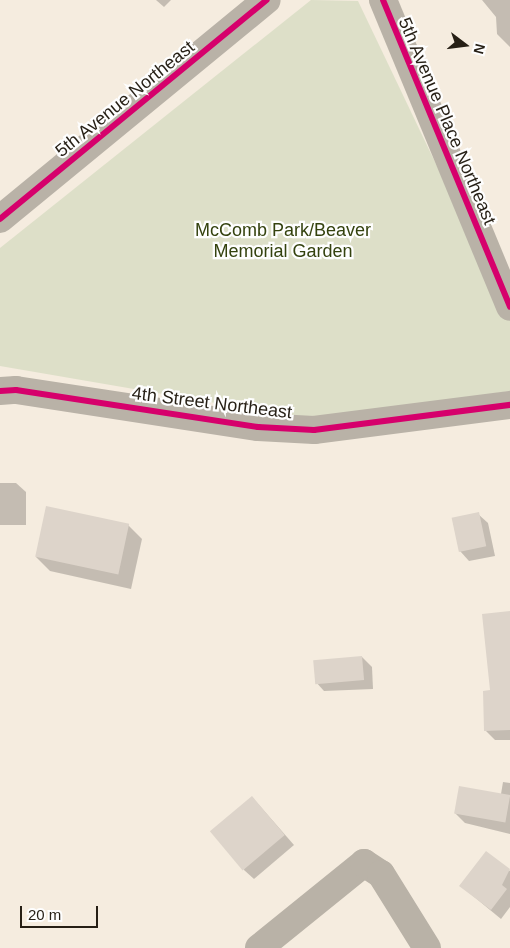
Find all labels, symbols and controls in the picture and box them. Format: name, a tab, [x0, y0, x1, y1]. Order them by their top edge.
street label: 5th Avenue Place Northeast	[393, 14, 501, 228]
north arrow	[440, 20, 490, 70]
street label: 5th Avenue Northeast	[51, 36, 199, 162]
park label: McComb Park/Beaver Memorial Garden	[195, 220, 371, 262]
street label: 4th Street Northeast	[131, 382, 293, 424]
scale bar	[22, 896, 100, 928]
text: 20 m	[28, 906, 61, 923]

